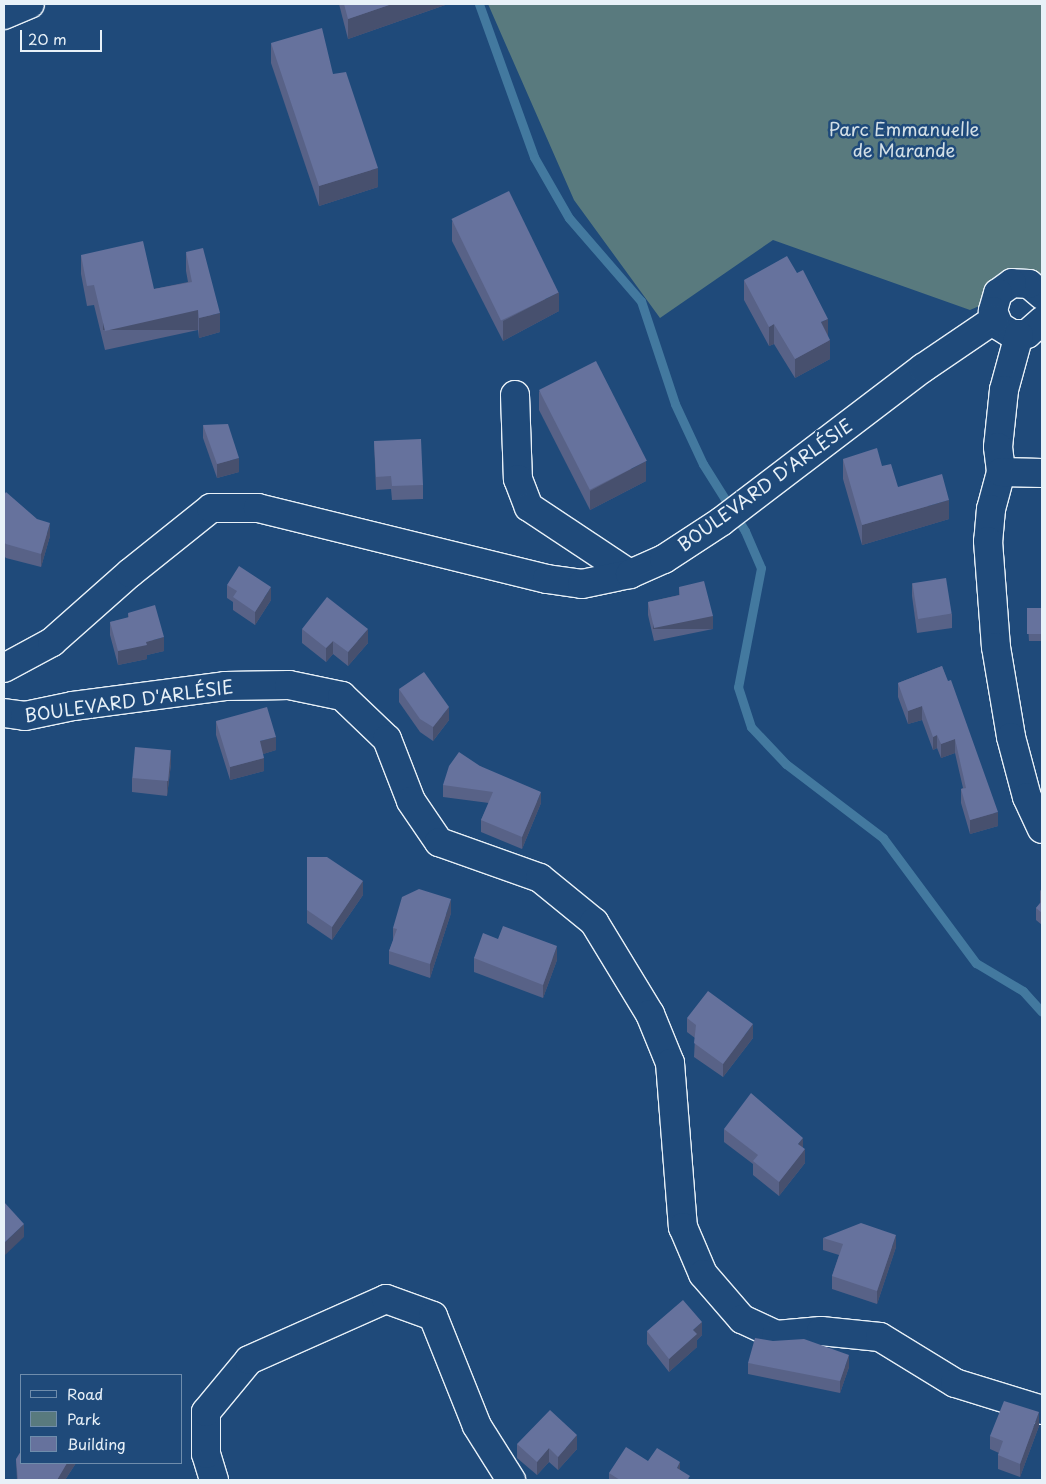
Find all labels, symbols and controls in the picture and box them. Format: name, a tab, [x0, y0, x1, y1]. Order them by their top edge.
scale bar	[22, 20, 105, 52]
text: 20 m	[28, 27, 67, 50]
park label: Parc Emmanuelle de Marande	[829, 119, 979, 162]
street label: BOULEVARD D'ARLÉSIE	[673, 414, 857, 556]
street label: BOULEVARD D'ARLÉSIE	[23, 676, 235, 726]
legend	[20, 1374, 182, 1464]
text: Road	[67, 1382, 103, 1405]
text: Park	[67, 1407, 101, 1430]
text: Building	[67, 1432, 126, 1455]

